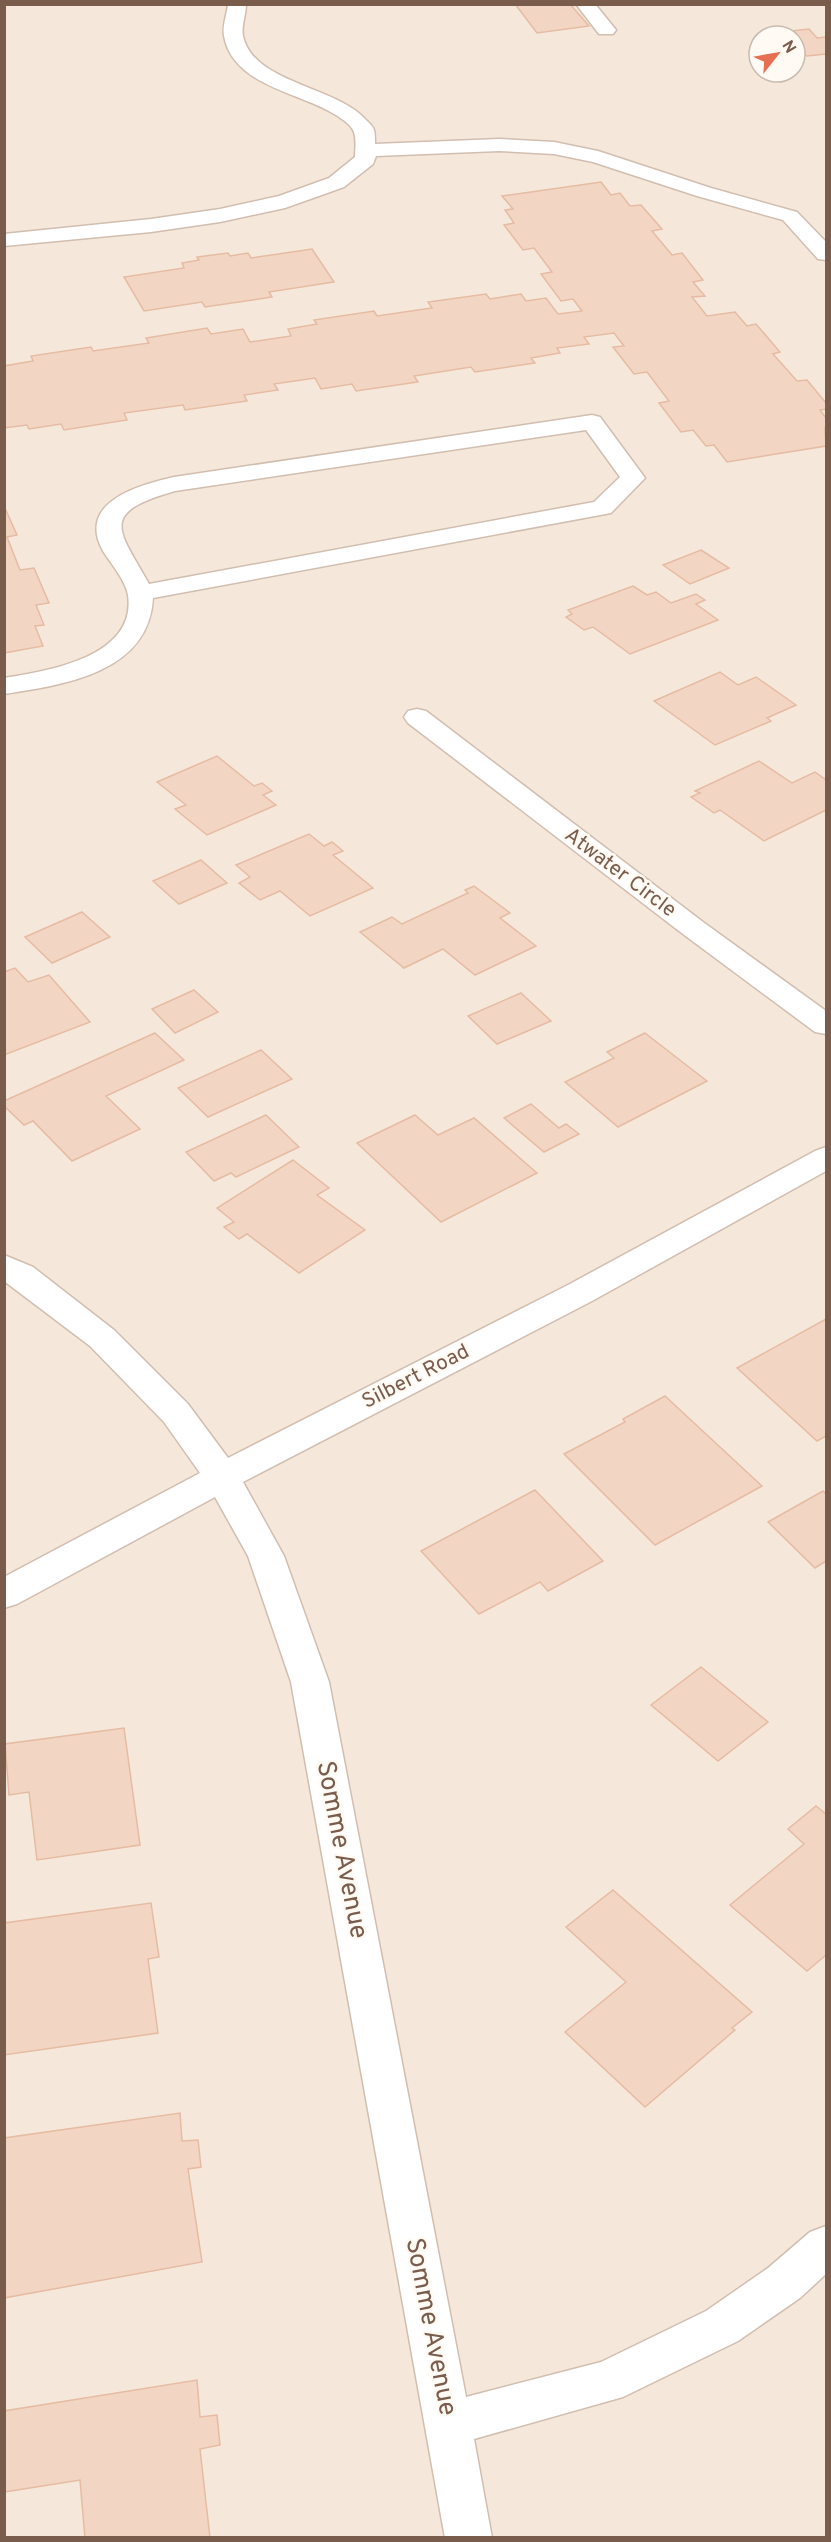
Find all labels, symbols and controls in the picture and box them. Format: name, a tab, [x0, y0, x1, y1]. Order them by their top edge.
north arrow	[747, 24, 807, 84]
text: N	[777, 37, 800, 57]
street label: Atwater Circle	[559, 822, 681, 924]
street label: Silbert Road	[358, 1338, 474, 1416]
street label: Somme Avenue	[308, 1758, 374, 1942]
street label: Somme Avenue	[397, 2235, 463, 2419]

